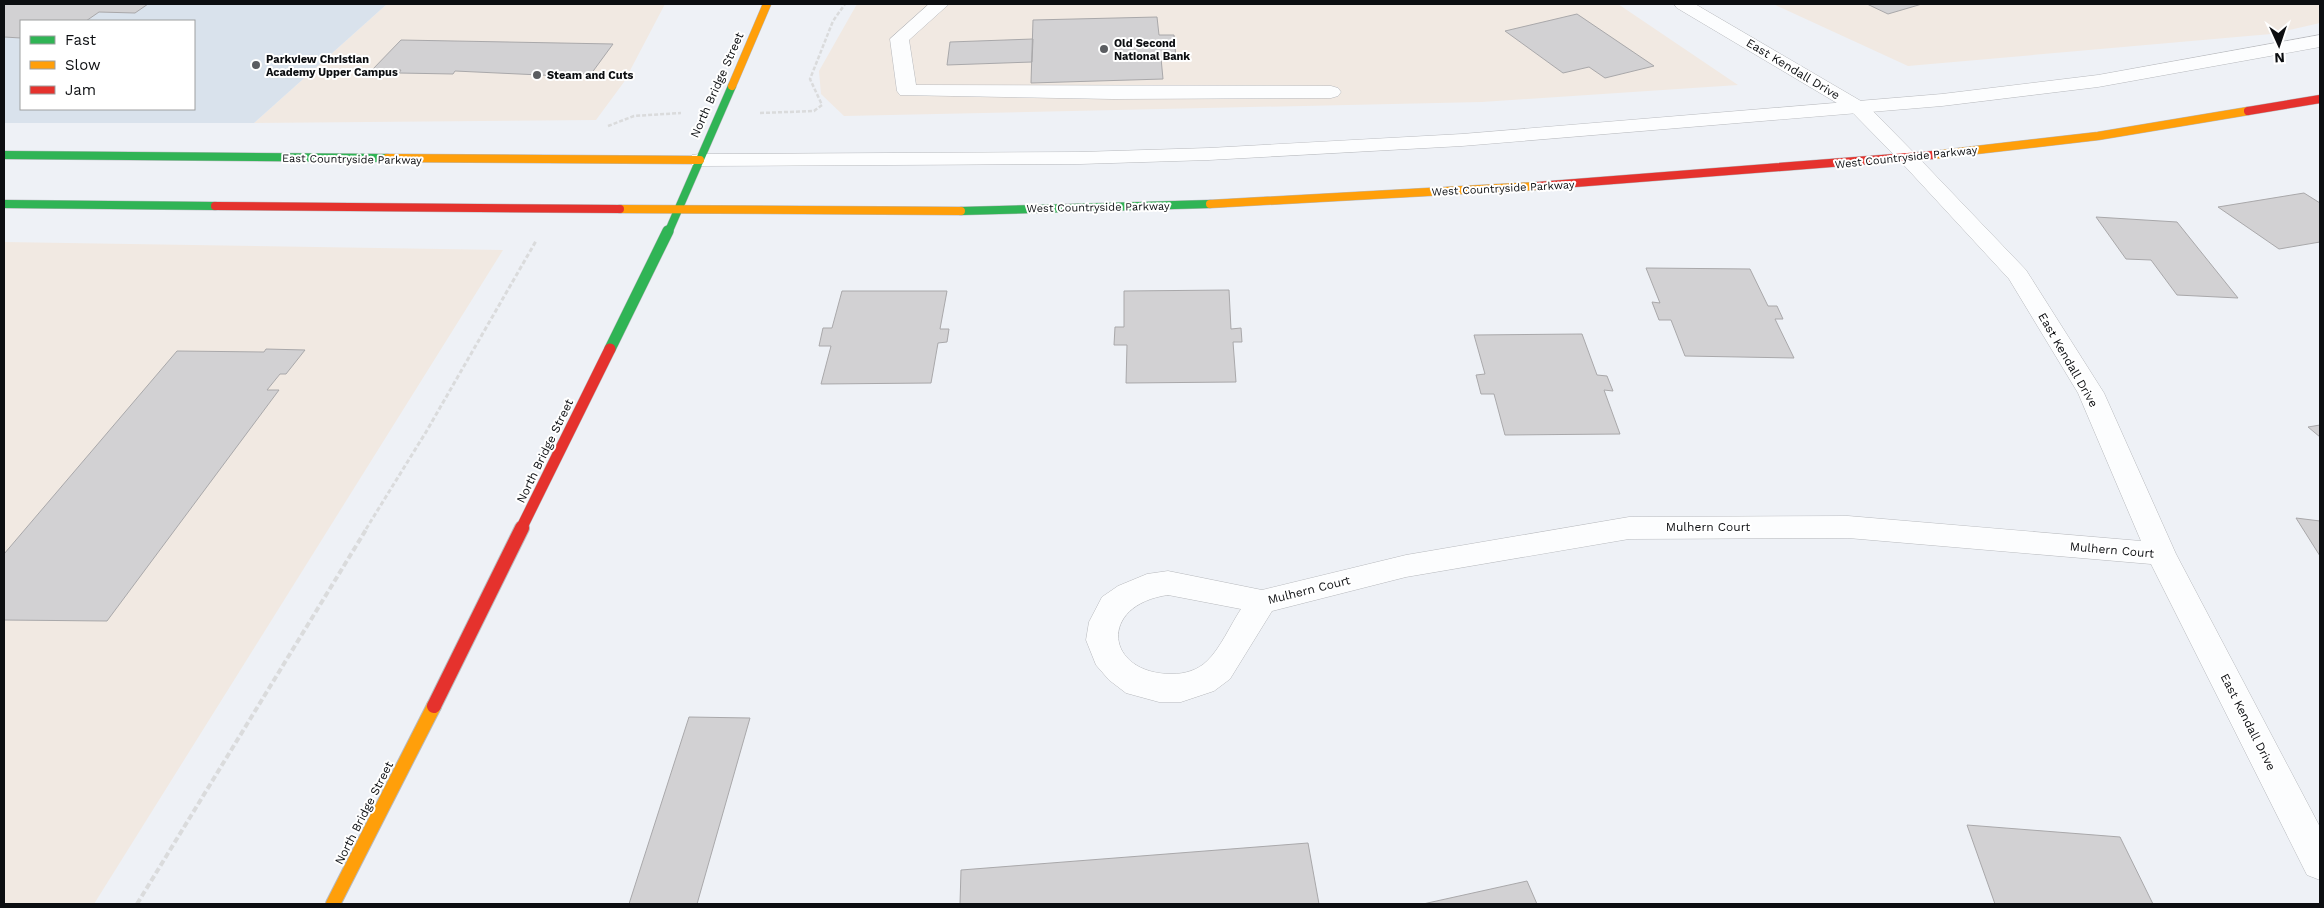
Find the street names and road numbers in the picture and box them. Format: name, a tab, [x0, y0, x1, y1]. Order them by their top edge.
street label: North Bridge Street	[687, 30, 747, 140]
street label: East Kendall Drive	[1744, 35, 1842, 103]
street label: West Countryside Parkway	[1834, 144, 1978, 171]
street label: East Countryside Parkway	[282, 152, 422, 167]
street label: West Countryside Parkway	[1431, 178, 1575, 199]
street label: West Countryside Parkway	[1026, 200, 1170, 215]
street label: East Kendall Drive	[2035, 310, 2101, 410]
street label: North Bridge Street	[514, 397, 576, 505]
street label: Mulhern Court	[1666, 520, 1750, 534]
street label: Mulhern Court	[2069, 539, 2155, 561]
street label: Mulhern Court	[1266, 573, 1352, 607]
street label: East Kendall Drive	[2218, 671, 2279, 773]
street label: North Bridge Street	[332, 759, 396, 867]

